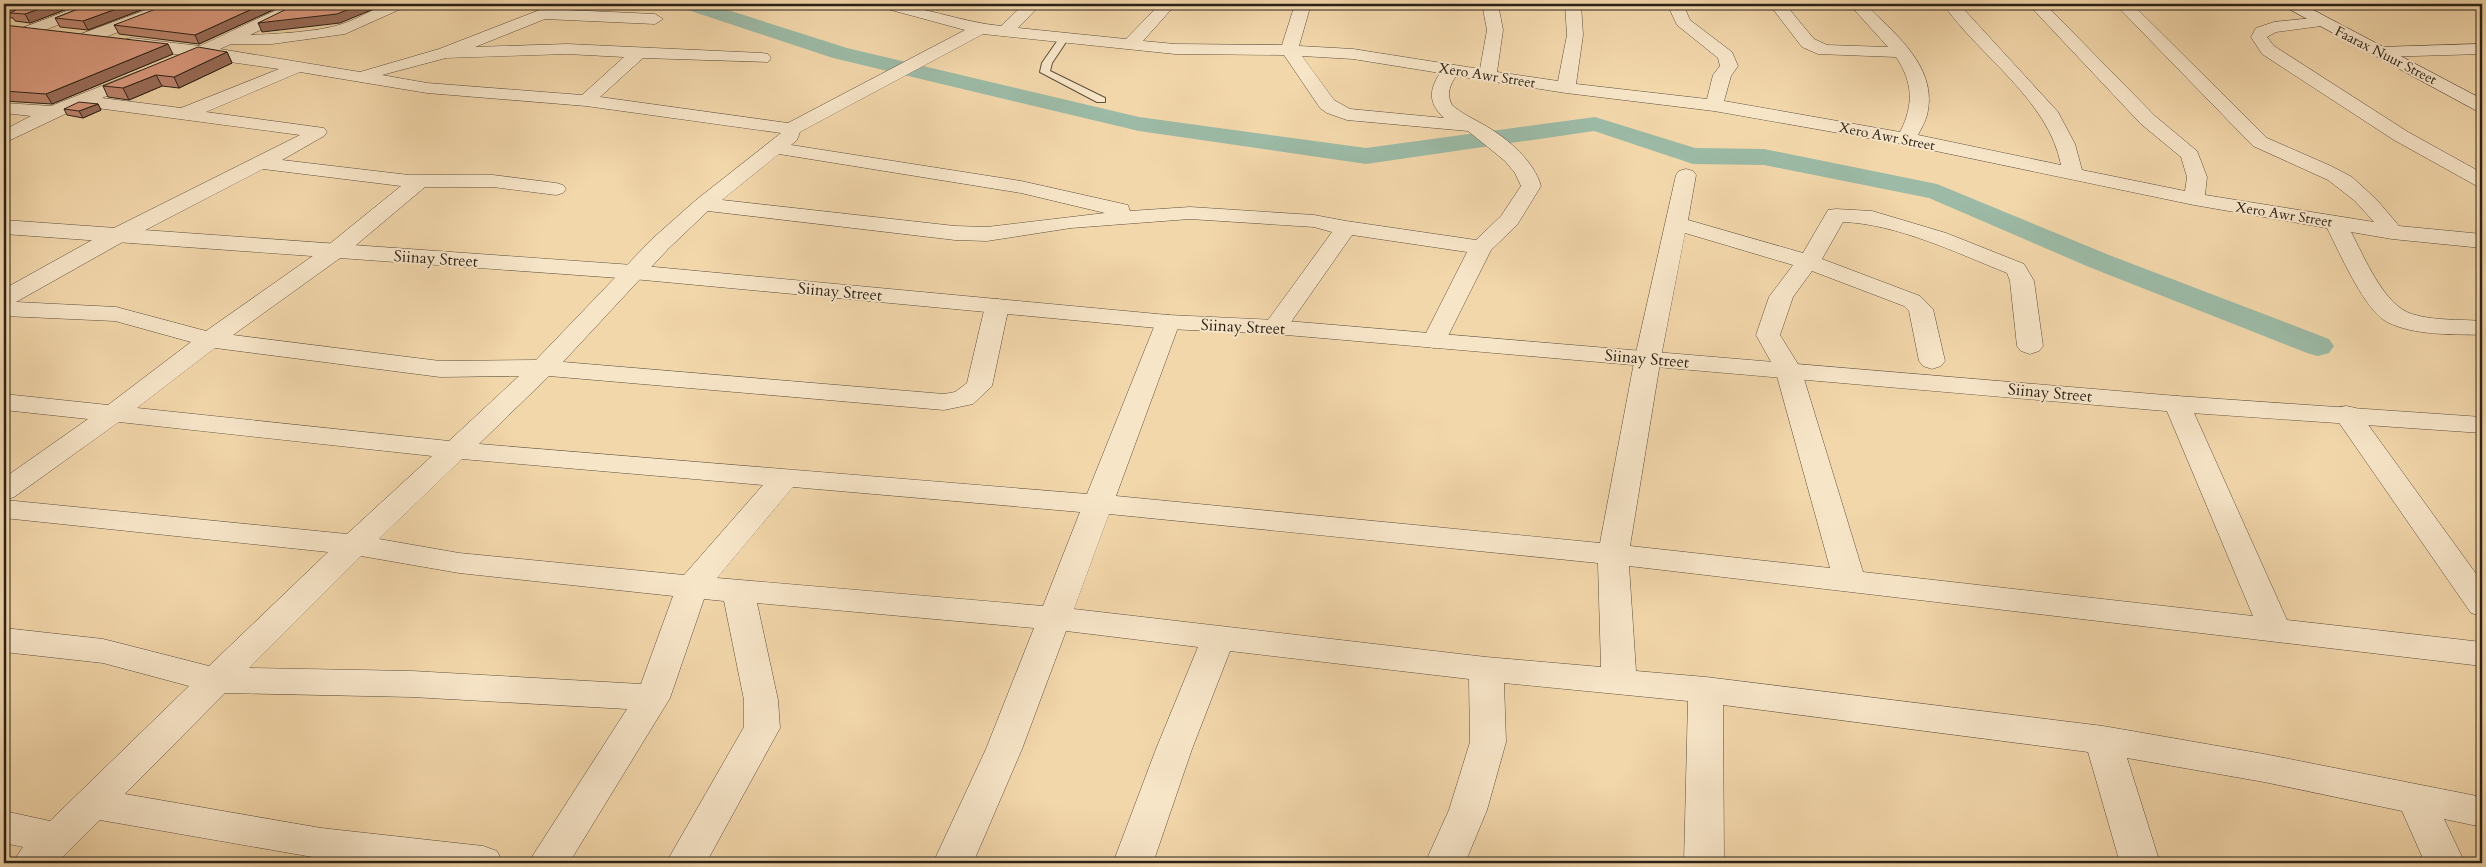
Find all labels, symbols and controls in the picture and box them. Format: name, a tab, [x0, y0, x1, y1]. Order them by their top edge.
street label: Faarax Nuur Street	[2332, 22, 2440, 90]
street label: Xero Awr Street	[1437, 58, 1537, 93]
street label: Xero Awr Street	[1837, 118, 1937, 155]
street label: Xero Awr Street	[2234, 197, 2334, 232]
street label: Siinay Street	[393, 245, 479, 273]
street label: Siinay Street	[797, 277, 883, 307]
street label: Siinay Street	[1200, 314, 1286, 340]
street label: Siinay Street	[1604, 344, 1690, 374]
street label: Siinay Street	[2007, 378, 2093, 408]

